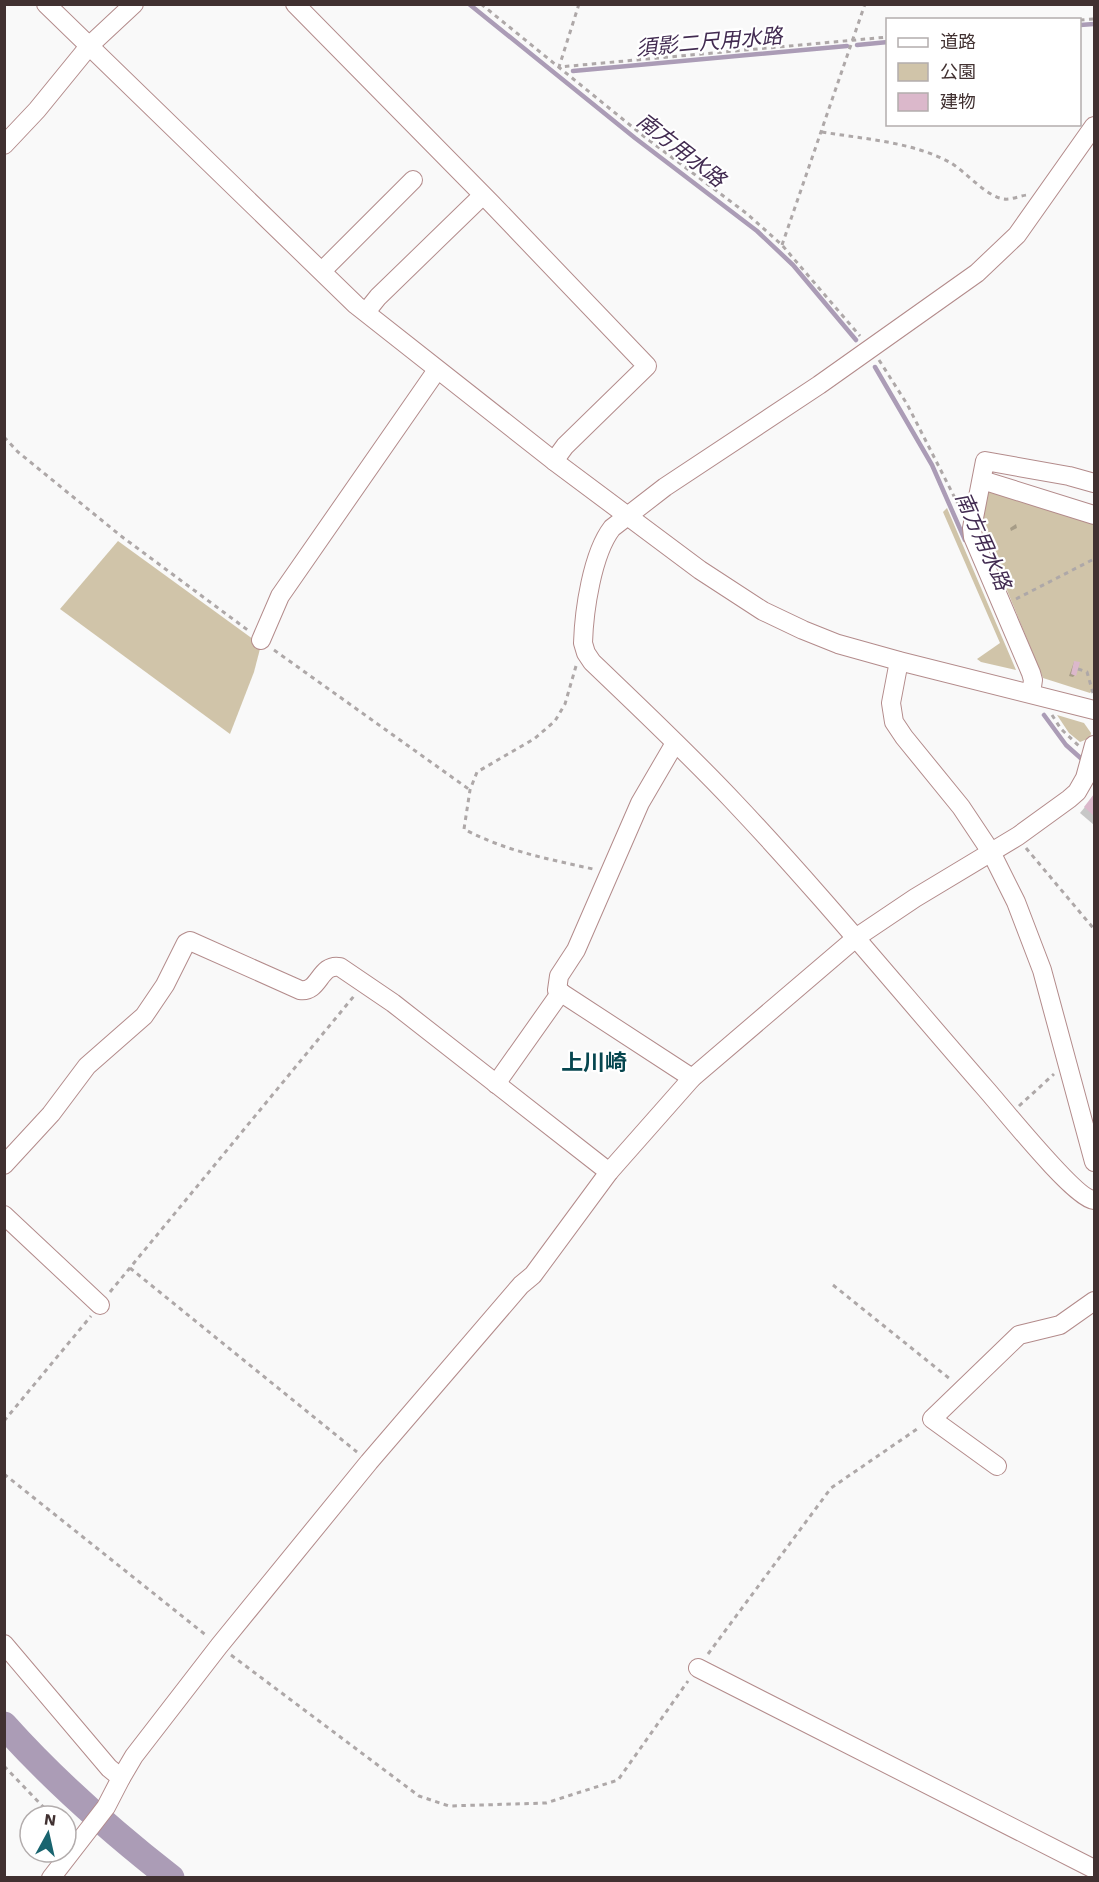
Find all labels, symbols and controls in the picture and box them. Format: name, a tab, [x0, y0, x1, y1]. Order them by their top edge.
legend	[886, 18, 1081, 126]
water label: 須影二尺用水路	[635, 22, 785, 60]
text: 道路	[940, 31, 976, 52]
text: 公園	[940, 61, 976, 82]
text: 建物	[940, 91, 976, 112]
water label: 南方用水路	[632, 107, 732, 193]
water label: 南方用水路	[951, 488, 1017, 596]
district label: 上川崎	[561, 1050, 627, 1075]
north arrow	[18, 1804, 78, 1864]
text: N	[43, 1809, 57, 1830]

